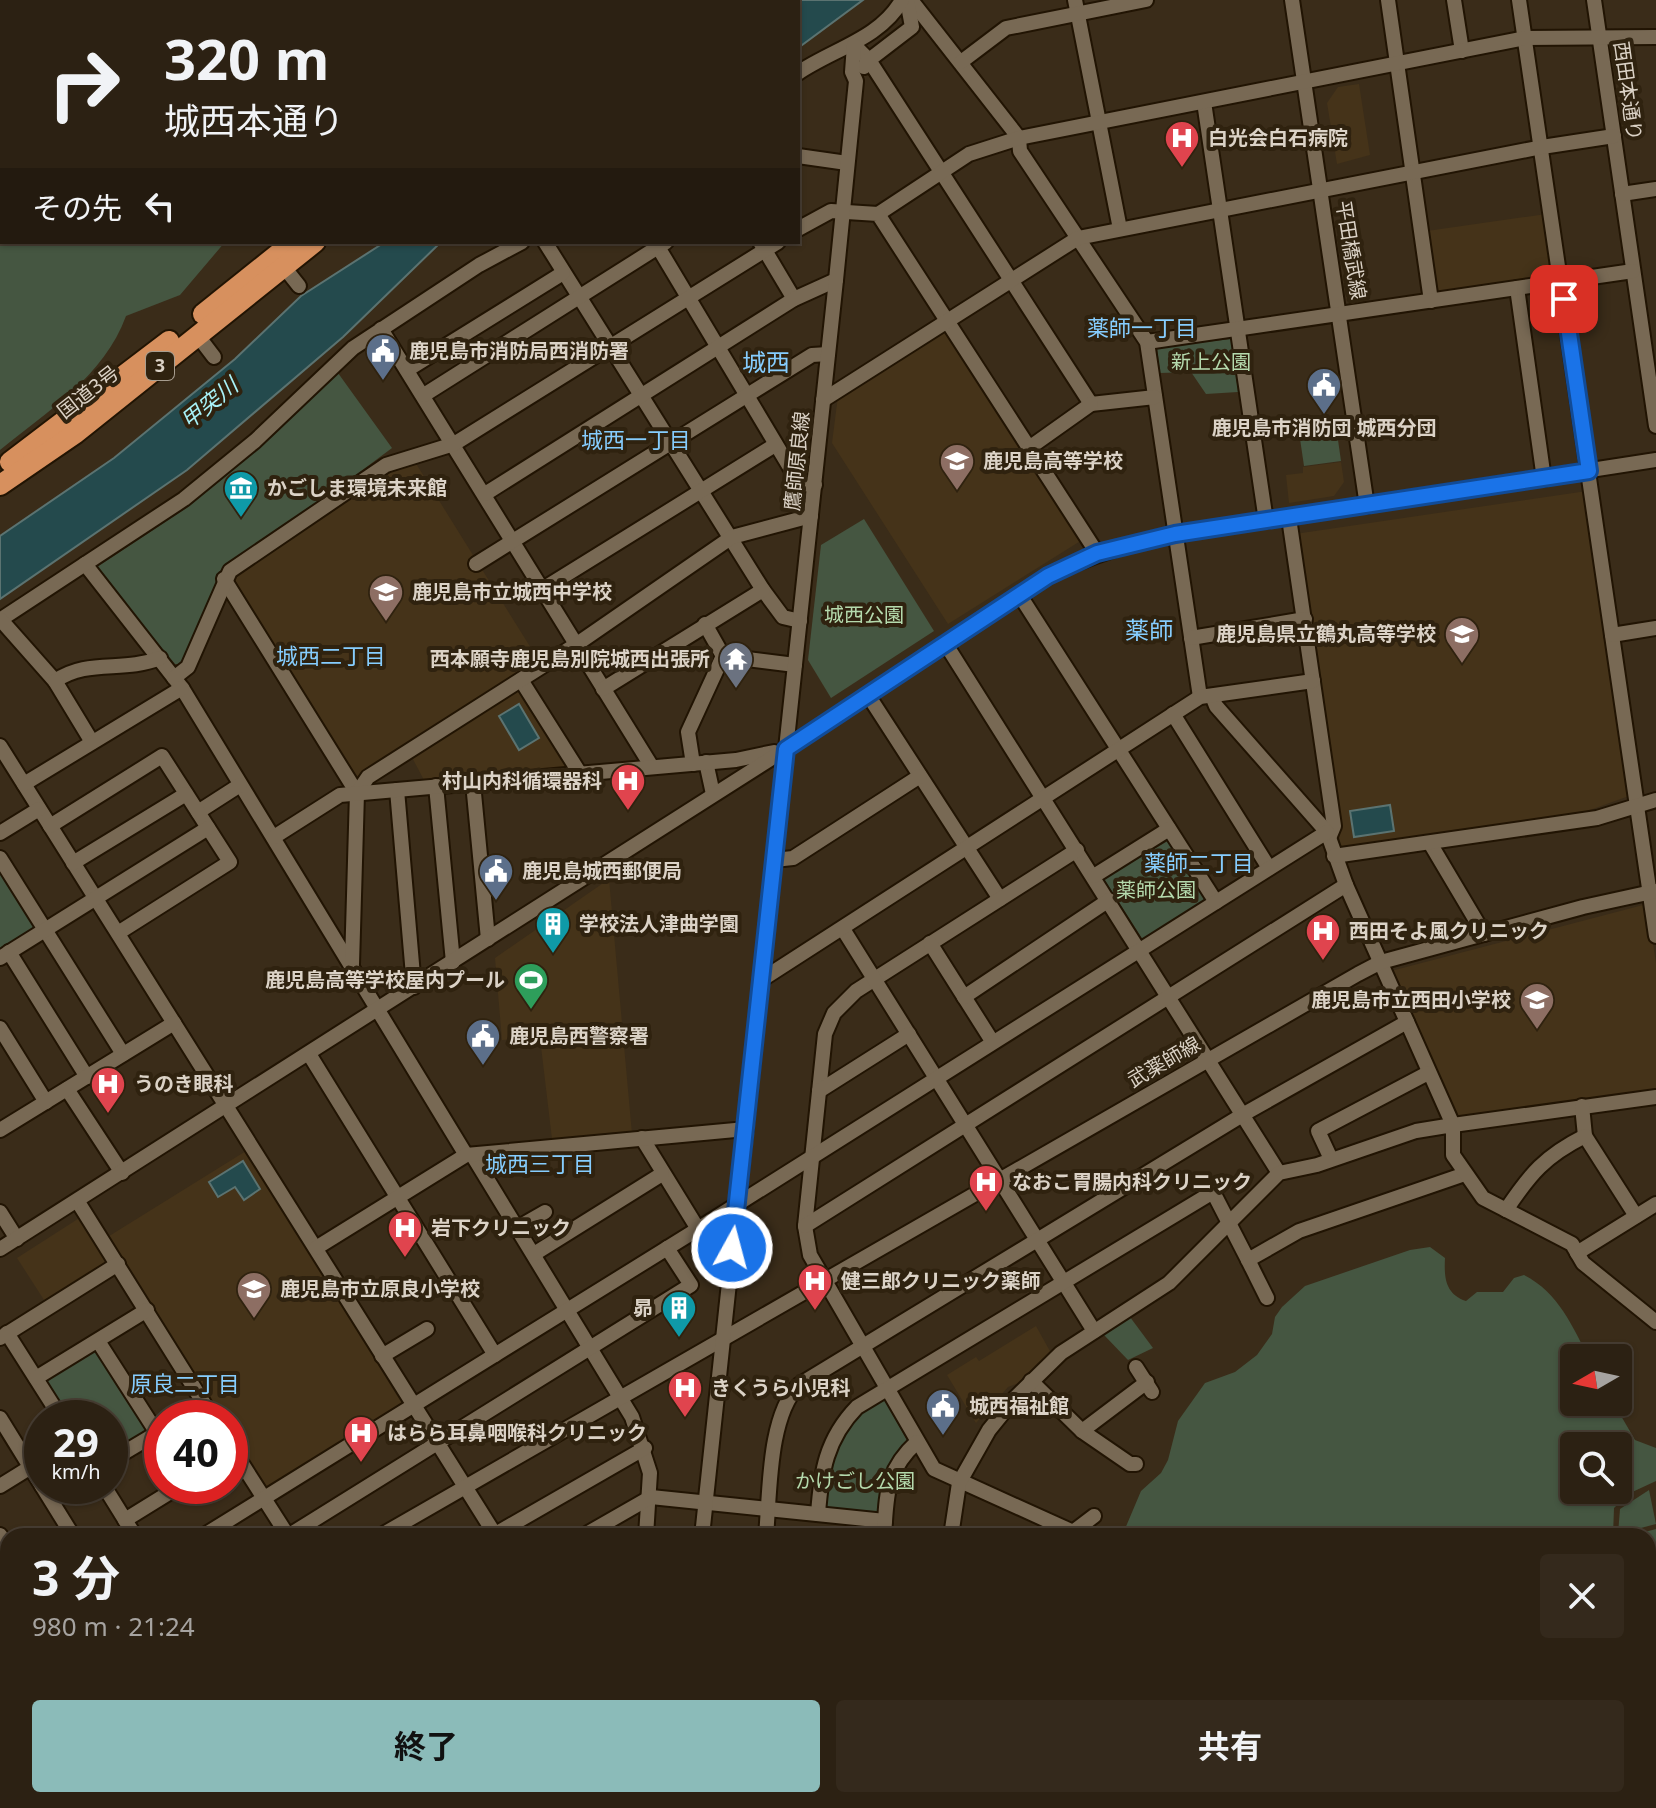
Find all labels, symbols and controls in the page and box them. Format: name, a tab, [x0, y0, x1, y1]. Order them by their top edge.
text: 320 m	[164, 20, 329, 96]
icon: right	[32, 32, 136, 136]
street label: 西田本通り	[1608, 40, 1649, 142]
text: 城西本通り	[164, 96, 344, 145]
hospital icon: 白光会白石病院	[1163, 119, 1201, 169]
place label: 白光会白石病院	[1208, 124, 1348, 151]
icon: left	[138, 184, 182, 228]
text: その先	[32, 187, 122, 228]
street label: 平田橋武線	[1330, 198, 1373, 301]
pin	[1530, 265, 1598, 333]
icon: arrive	[1542, 277, 1586, 321]
district label: 薬師一丁目	[1087, 312, 1197, 342]
public building icon: 鹿児島市消防局西消防署	[364, 332, 402, 382]
place label: 鹿児島市消防局西消防署	[409, 337, 629, 364]
district label: 城西	[742, 345, 790, 378]
park label: 新上公園	[1171, 348, 1251, 375]
road number: 3	[146, 352, 174, 380]
street label: 国道3号	[51, 359, 124, 424]
public building icon: 鹿児島市消防団 城西分団	[1305, 366, 1343, 416]
water label: 甲突川	[173, 369, 245, 435]
street label: 鷹師原良線	[778, 410, 815, 512]
place label: 鹿児島市消防団 城西分団	[1211, 414, 1437, 441]
district label: 城西一丁目	[581, 424, 691, 454]
school or university icon: 鹿児島高等学校	[938, 442, 976, 492]
place label: 鹿児島高等学校	[983, 447, 1123, 474]
museum icon: かごしま環境未来館	[222, 469, 260, 519]
place label: かごしま環境未来館	[267, 474, 447, 501]
school or university icon: 鹿児島市立城西中学校	[367, 573, 405, 623]
place label: 鹿児島市立城西中学校	[412, 578, 612, 605]
park label: 城西公園	[824, 601, 904, 628]
district label: 薬師	[1125, 613, 1173, 646]
school or university icon: 鹿児島県立鶴丸高等学校	[1443, 615, 1481, 665]
place label: 鹿児島県立鶴丸高等学校	[1216, 620, 1436, 647]
district label: 城西二丁目	[276, 640, 386, 670]
temple icon: 西本願寺鹿児島別院城西出張所	[717, 640, 755, 690]
place label: 西本願寺鹿児島別院城西出張所	[430, 645, 710, 672]
hospital icon: 村山内科循環器科	[609, 762, 647, 812]
place label: 村山内科循環器科	[442, 767, 602, 794]
district label: 薬師二丁目	[1144, 847, 1254, 877]
public building icon: 鹿児島城西郵便局	[477, 852, 515, 902]
place label: 鹿児島城西郵便局	[522, 857, 682, 884]
park label: 薬師公園	[1116, 876, 1196, 903]
building icon: 学校法人津曲学園	[534, 905, 572, 955]
place label: 学校法人津曲学園	[579, 910, 739, 937]
hospital icon: 西田そよ風クリニック	[1304, 912, 1342, 962]
place label: 西田そよ風クリニック	[1349, 917, 1549, 944]
sports icon: 鹿児島高等学校屋内プール	[512, 961, 550, 1011]
place label: 鹿児島高等学校屋内プール	[265, 966, 505, 993]
school or university icon: 鹿児島市立西田小学校	[1518, 981, 1556, 1031]
place label: 鹿児島市立西田小学校	[1311, 986, 1511, 1013]
public building icon: 鹿児島西警察署	[464, 1017, 502, 1067]
place label: 鹿児島西警察署	[509, 1022, 649, 1049]
street label: 武薬師線	[1122, 1030, 1205, 1093]
hospital icon: うのき眼科	[89, 1065, 127, 1115]
place label: うのき眼科	[134, 1070, 233, 1097]
district label: 城西三丁目	[485, 1148, 595, 1178]
hospital icon: なおこ胃腸内科クリニック	[967, 1163, 1005, 1213]
place label: なおこ胃腸内科クリニック	[1012, 1168, 1252, 1195]
position arrow	[690, 1206, 774, 1290]
hospital icon: 岩下クリニック	[386, 1209, 424, 1259]
place label: 岩下クリニック	[431, 1214, 571, 1241]
hospital icon: 健三郎クリニック薬師	[796, 1262, 834, 1312]
place label: 健三郎クリニック薬師	[841, 1267, 1041, 1294]
school or university icon: 鹿児島市立原良小学校	[235, 1270, 273, 1320]
place label: 鹿児島市立原良小学校	[280, 1275, 480, 1302]
building icon: 昴	[660, 1289, 698, 1339]
place label: 昴	[633, 1294, 653, 1321]
north arrow	[1560, 1344, 1632, 1416]
map controls	[1560, 1344, 1632, 1504]
district label: 原良二丁目	[130, 1368, 240, 1398]
hospital icon: きくうら小児科	[666, 1369, 704, 1419]
place label: きくうら小児科	[711, 1374, 851, 1401]
public building icon: 城西福祉館	[924, 1387, 962, 1437]
place label: 城西福祉館	[969, 1392, 1069, 1419]
speed limit sign: 40	[144, 1400, 248, 1504]
text: 29	[53, 1414, 99, 1469]
hospital icon: はらら耳鼻咽喉科クリニック	[342, 1414, 380, 1464]
place label: はらら耳鼻咽喉科クリニック	[387, 1419, 647, 1446]
button: search	[1560, 1432, 1632, 1504]
text: km/h	[51, 1458, 101, 1485]
park label: かけごし公園	[795, 1467, 915, 1494]
text: 3 分	[32, 1545, 120, 1610]
button: close	[1540, 1554, 1624, 1638]
text: 980 m · 21:24	[32, 1608, 195, 1644]
button: 終了	[32, 1700, 820, 1792]
button: 共有	[836, 1700, 1624, 1792]

